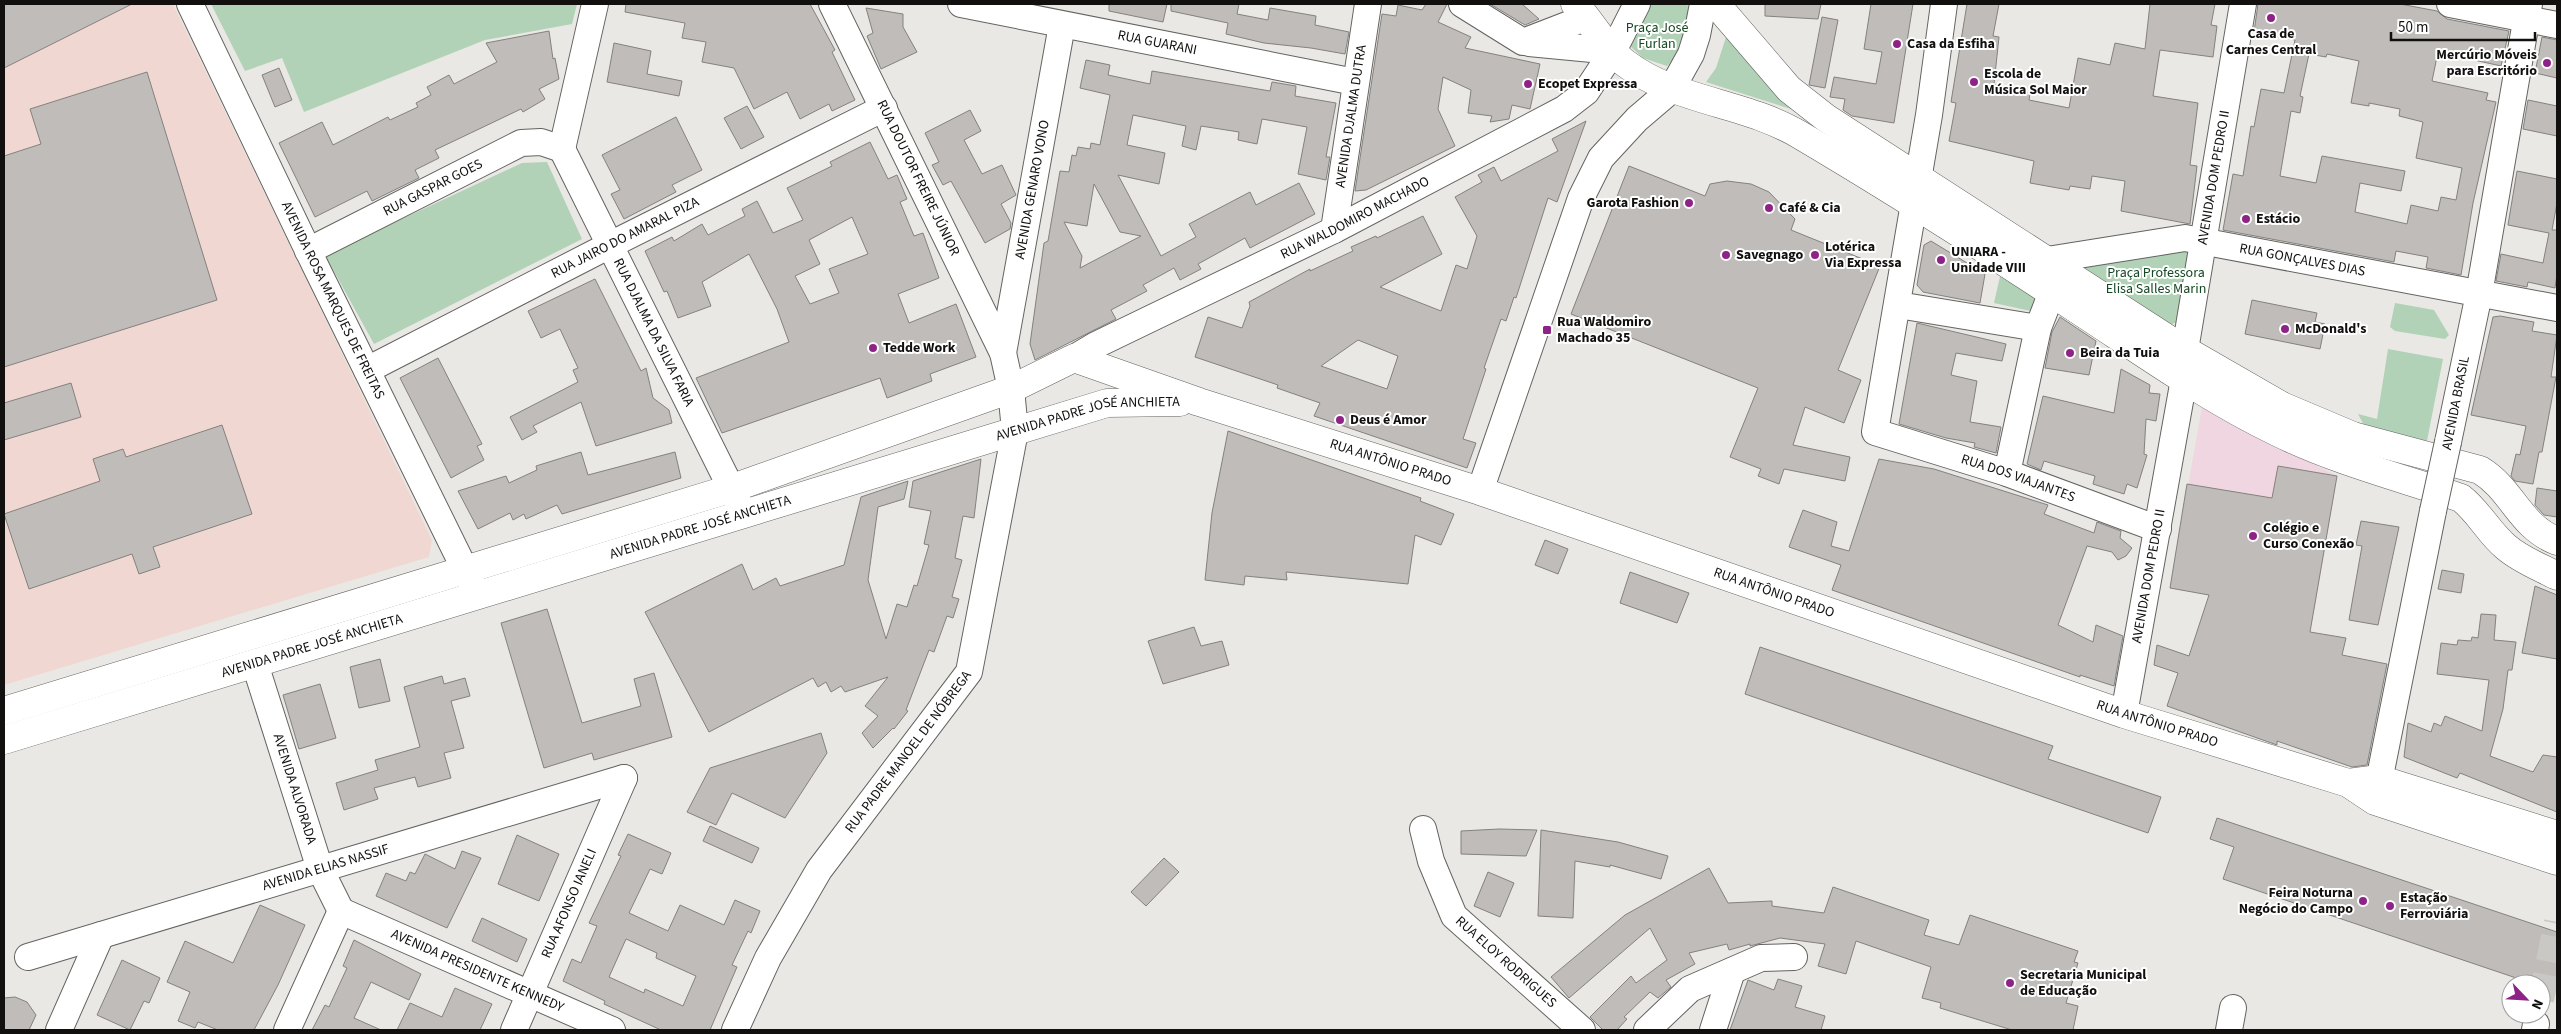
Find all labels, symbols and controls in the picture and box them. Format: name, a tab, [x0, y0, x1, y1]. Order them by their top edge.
scale bar	[2391, 10, 2535, 42]
marker: Casa de Carnes Central	[2265, 12, 2277, 24]
text: 50 m	[2398, 17, 2428, 38]
park label: Praça José Furlan	[1626, 18, 1688, 54]
place label: Casa de Carnes Central	[2226, 24, 2316, 60]
street label: RUA GUARANI	[1116, 25, 1199, 60]
place label: Casa da Esfiha	[1907, 34, 1995, 54]
marker: Casa da Esfiha	[1891, 38, 1903, 50]
street label: AVENIDA DJALMA DUTRA	[1330, 43, 1372, 189]
place label: Mercúrio Móveis para Escritório	[2436, 45, 2537, 81]
marker: Mercúrio Móveis para Escritório	[2541, 57, 2553, 69]
place label: Escola de Música Sol Maior	[1984, 64, 2087, 100]
place label: Ecopet Expressa	[1538, 74, 1638, 94]
marker: Escola de Música Sol Maior	[1968, 76, 1980, 88]
marker: Ecopet Expressa	[1522, 78, 1534, 90]
street label: RUA DOUTOR FREIRE JÚNIOR	[871, 97, 965, 259]
street label: AVENIDA DOM PEDRO II	[2193, 109, 2235, 246]
street label: AVENIDA GENARO VONO	[1010, 118, 1055, 261]
street label: RUA GASPAR GOES	[380, 154, 486, 221]
street label: RUA WALDOMIRO MACHADO	[1277, 172, 1433, 264]
street label: RUA JAIRO DO AMARAL PIZA	[548, 192, 703, 284]
place label: Garota Fashion	[1587, 193, 1679, 213]
marker: Garota Fashion	[1683, 197, 1695, 209]
street label: AVENIDA ROSA MARQUES DE FREITAS	[276, 198, 389, 403]
place label: Café & Cia	[1779, 198, 1841, 218]
marker: Café & Cia	[1763, 202, 1775, 214]
place label: Estácio	[2256, 209, 2300, 229]
marker: Estácio	[2240, 213, 2252, 225]
place label: Lotérica Via Expressa	[1824, 237, 1902, 273]
street label: RUA GONÇALVES DIAS	[2238, 238, 2367, 282]
place label: UNIARA - Unidade VIII	[1951, 242, 2026, 278]
place label: Savegnago	[1736, 245, 1804, 265]
marker: Savegnago	[1720, 249, 1732, 261]
marker: Lotérica Via Expressa	[1809, 249, 1821, 261]
marker: UNIARA - Unidade VIII	[1935, 254, 1947, 266]
street label: RUA DJALMA DA SILVA FARIA	[608, 255, 699, 410]
park label: Praça Professora Elisa Salles Marin	[2106, 263, 2206, 299]
place label: Rua Waldomiro Machado 35	[1557, 312, 1651, 348]
place label: McDonald's	[2295, 319, 2366, 339]
marker: McDonald's	[2279, 323, 2291, 335]
marker: Rua Waldomiro Machado 35	[1541, 324, 1553, 336]
place label: Tedde Work	[883, 338, 956, 358]
marker: Tedde Work	[867, 342, 879, 354]
place label: Beira da Tuia	[2080, 343, 2160, 363]
marker: Beira da Tuia	[2064, 347, 2076, 359]
street label: AVENIDA BRASIL	[2437, 354, 2475, 452]
street label: AVENIDA PADRE JOSÉ ANCHIETA	[994, 392, 1180, 446]
place label: Deus é Amor	[1350, 410, 1427, 430]
marker: Deus é Amor	[1334, 414, 1346, 426]
street label: RUA ANTÔNIO PRADO	[1327, 434, 1454, 491]
street label: RUA DOS VIAJANTES	[1959, 449, 2078, 507]
street label: AVENIDA PADRE JOSÉ ANCHIETA	[607, 490, 794, 564]
street label: AVENIDA DOM PEDRO II	[2127, 507, 2171, 645]
place label: Colégio e Curso Conexão	[2263, 518, 2355, 554]
marker: Colégio e Curso Conexão	[2247, 530, 2259, 542]
street label: RUA ANTÔNIO PRADO	[1711, 563, 1837, 623]
street label: AVENIDA PADRE JOSÉ ANCHIETA	[219, 609, 405, 683]
street label: RUA PADRE MANOEL DE NÓBREGA	[840, 666, 977, 837]
street label: RUA ANTÔNIO PRADO	[2094, 695, 2220, 752]
street label: AVENIDA ALVORADA	[268, 731, 322, 847]
street label: AVENIDA ELIAS NASSIF	[260, 839, 392, 896]
street label: RUA AFONSO IANELI	[536, 846, 602, 962]
place label: Feira Noturna Negócio do Campo	[2239, 883, 2353, 919]
place label: Estação Ferroviária	[2400, 888, 2468, 924]
marker: Feira Noturna Negócio do Campo	[2357, 895, 2369, 907]
marker: Estação Ferroviária	[2384, 900, 2396, 912]
street label: RUA ELOY RODRIGUES	[1451, 912, 1561, 1013]
street label: AVENIDA PRESIDENTE KENNEDY	[388, 924, 567, 1018]
place label: Secretaria Municipal de Educação	[2020, 965, 2146, 1001]
north arrow	[2501, 974, 2551, 1024]
marker: Secretaria Municipal de Educação	[2004, 977, 2016, 989]
text: N	[2526, 996, 2548, 1013]

